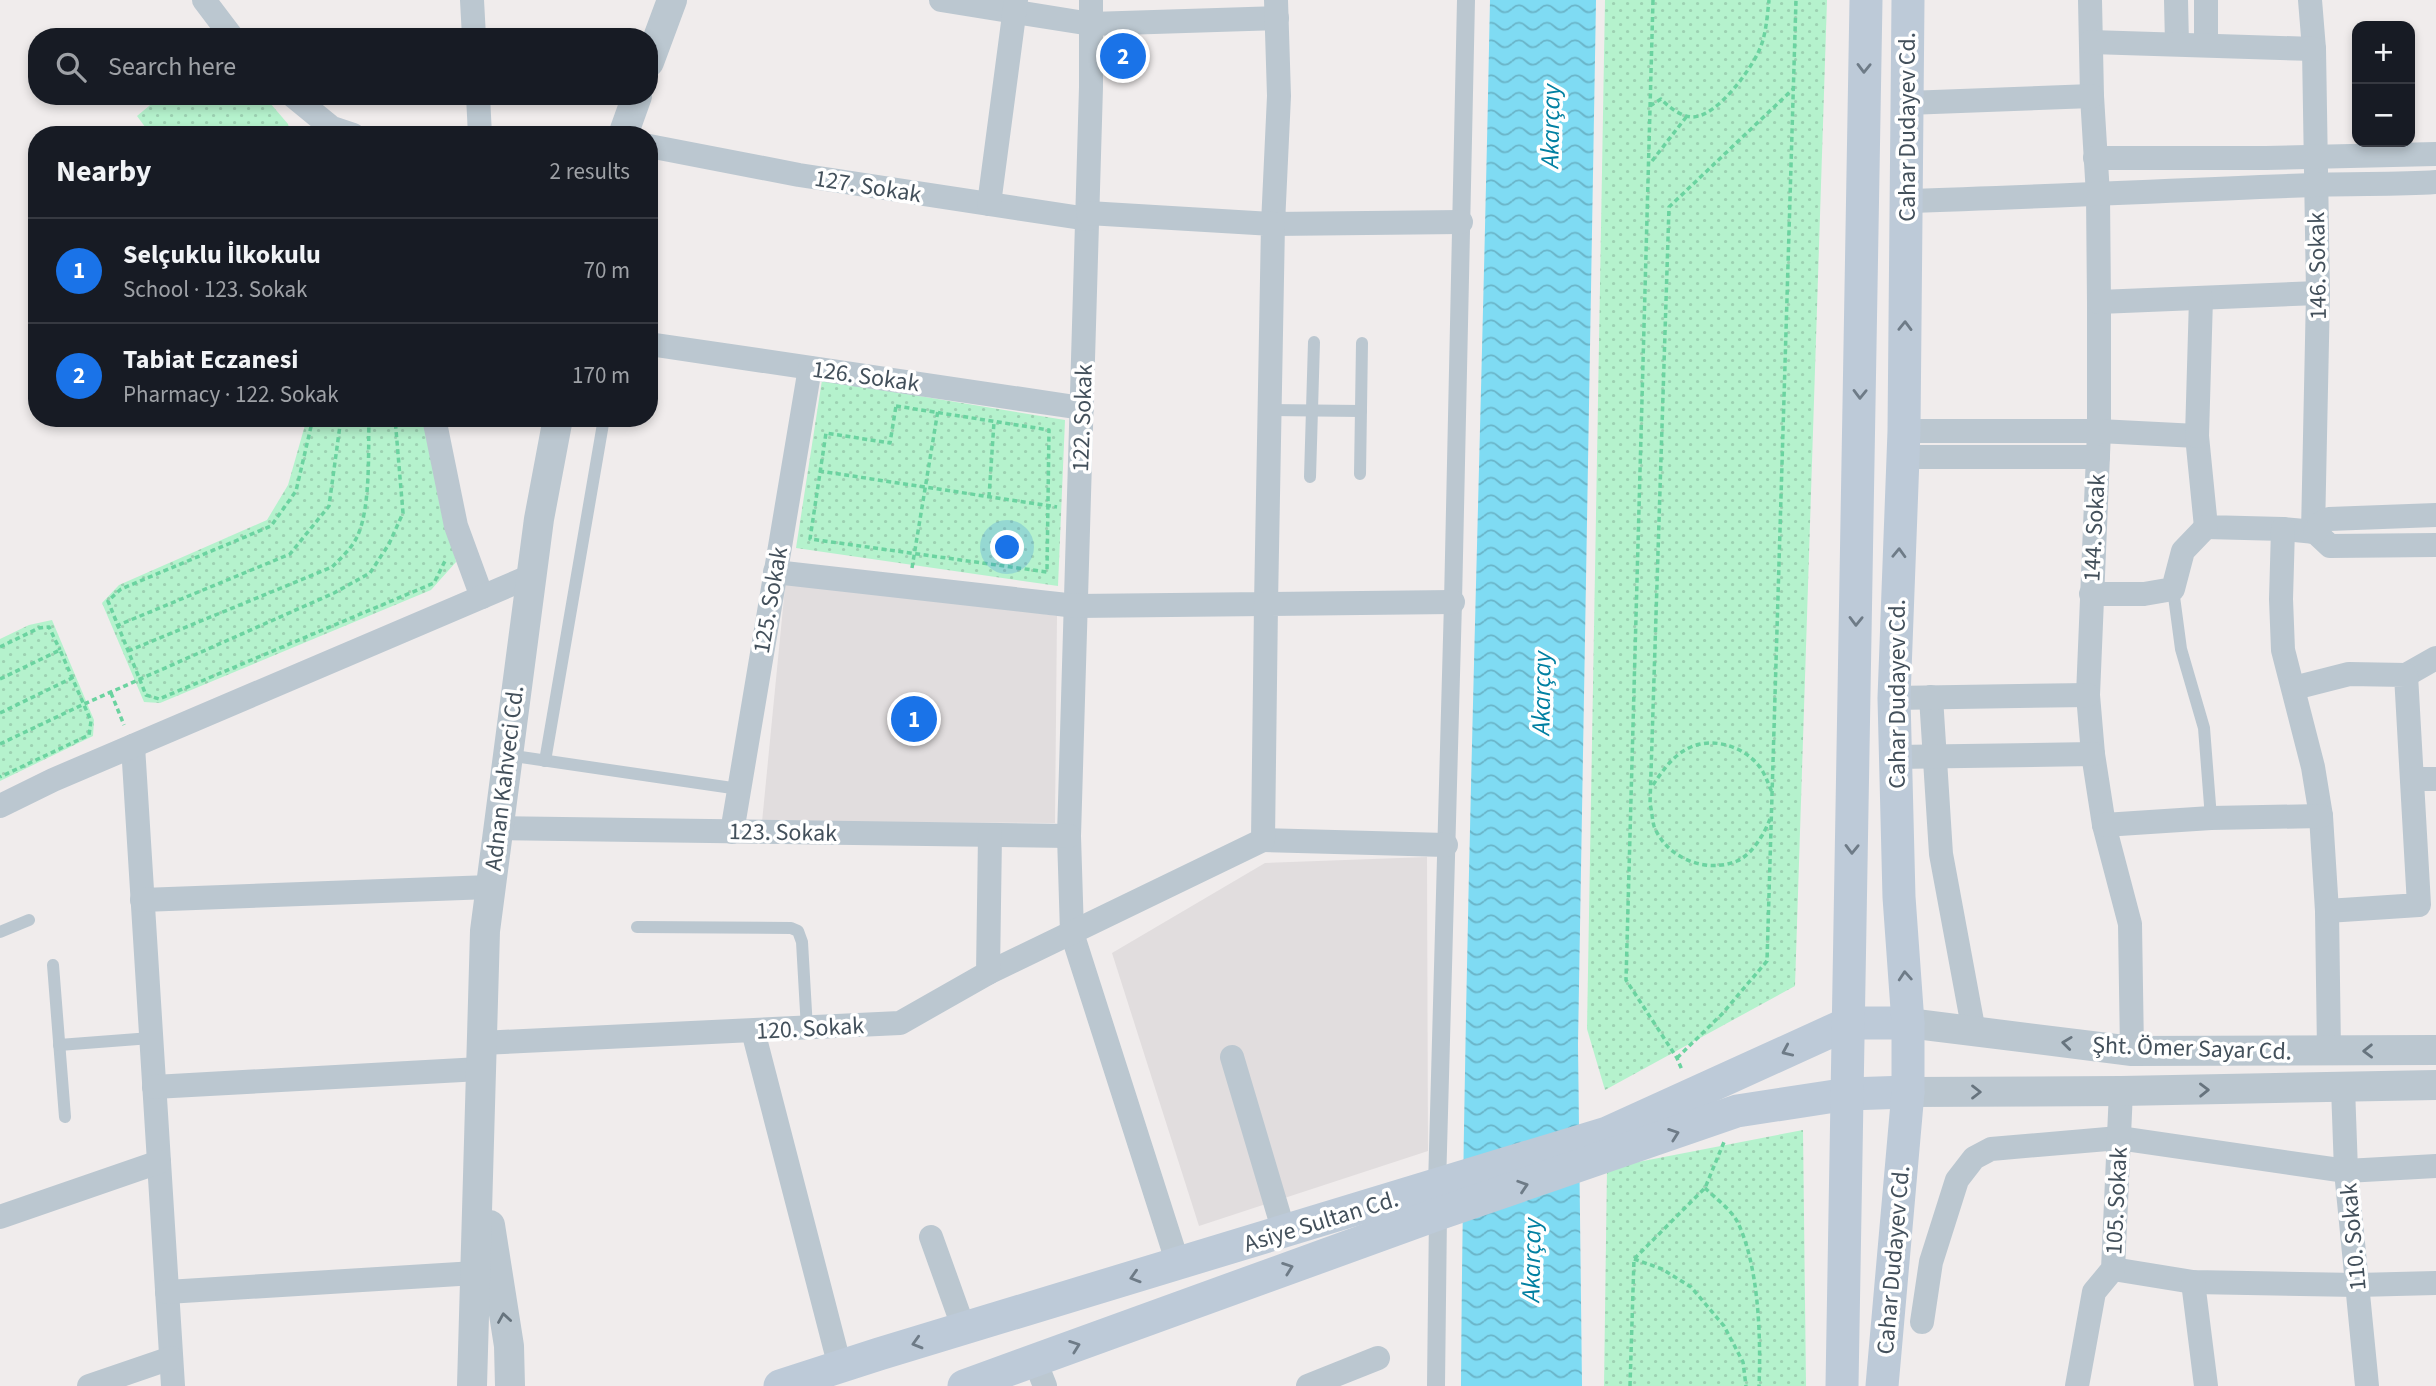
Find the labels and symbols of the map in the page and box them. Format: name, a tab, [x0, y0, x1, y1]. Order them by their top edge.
pin: 2	[1100, 30, 1146, 82]
street label: Cahar Dudayev Cd.	[1890, 32, 1925, 222]
one-way arrow	[1857, 63, 1872, 74]
water label: Akarçay	[1531, 82, 1570, 170]
street label: 127. Sokak	[812, 161, 924, 212]
street label: 146. Sokak	[2299, 212, 2336, 320]
one-way arrow	[1897, 320, 1913, 330]
street label: 126. Sokak	[810, 352, 922, 401]
street label: 122. Sokak	[1063, 363, 1102, 473]
one-way arrow	[1852, 389, 1868, 399]
street label: 144. Sokak	[2074, 473, 2115, 583]
your location	[990, 530, 1024, 564]
street label: 125. Sokak	[744, 544, 797, 656]
one-way arrow	[1892, 547, 1907, 558]
street label: Cahar Dudayev Cd.	[1880, 599, 1915, 789]
one-way arrow	[1848, 616, 1864, 627]
water label: Akarçay	[1522, 649, 1561, 737]
street label: Adnan Kahveci Cd.	[476, 684, 533, 873]
pin: 1	[891, 693, 937, 745]
street label: 123. Sokak	[729, 814, 837, 851]
one-way arrow	[1844, 844, 1860, 854]
one-way arrow	[1898, 970, 1913, 981]
street label: 120. Sokak	[755, 1008, 865, 1049]
street label: Şht. Ömer Sayar Cd.	[2092, 1028, 2292, 1069]
one-way arrow	[2061, 1036, 2073, 1051]
one-way arrow	[1782, 1043, 1794, 1057]
one-way arrow	[2362, 1043, 2373, 1059]
one-way arrow	[2199, 1082, 2210, 1097]
one-way arrow	[1971, 1084, 1982, 1099]
one-way arrow	[1668, 1128, 1680, 1142]
street label: 105. Sokak	[2096, 1146, 2137, 1256]
street label: Cahar Dudayev Cd.	[1868, 1164, 1919, 1356]
one-way arrow	[1516, 1180, 1528, 1194]
street label: Asiye Sultan Cd.	[1240, 1181, 1403, 1262]
street label: 110. Sokak	[2331, 1182, 2376, 1292]
water label: Akarçay	[1512, 1216, 1551, 1304]
one-way arrow	[1282, 1263, 1294, 1277]
one-way arrow	[1129, 1269, 1141, 1284]
one-way arrow	[497, 1312, 512, 1324]
one-way arrow	[911, 1334, 923, 1349]
one-way arrow	[1068, 1341, 1080, 1355]

